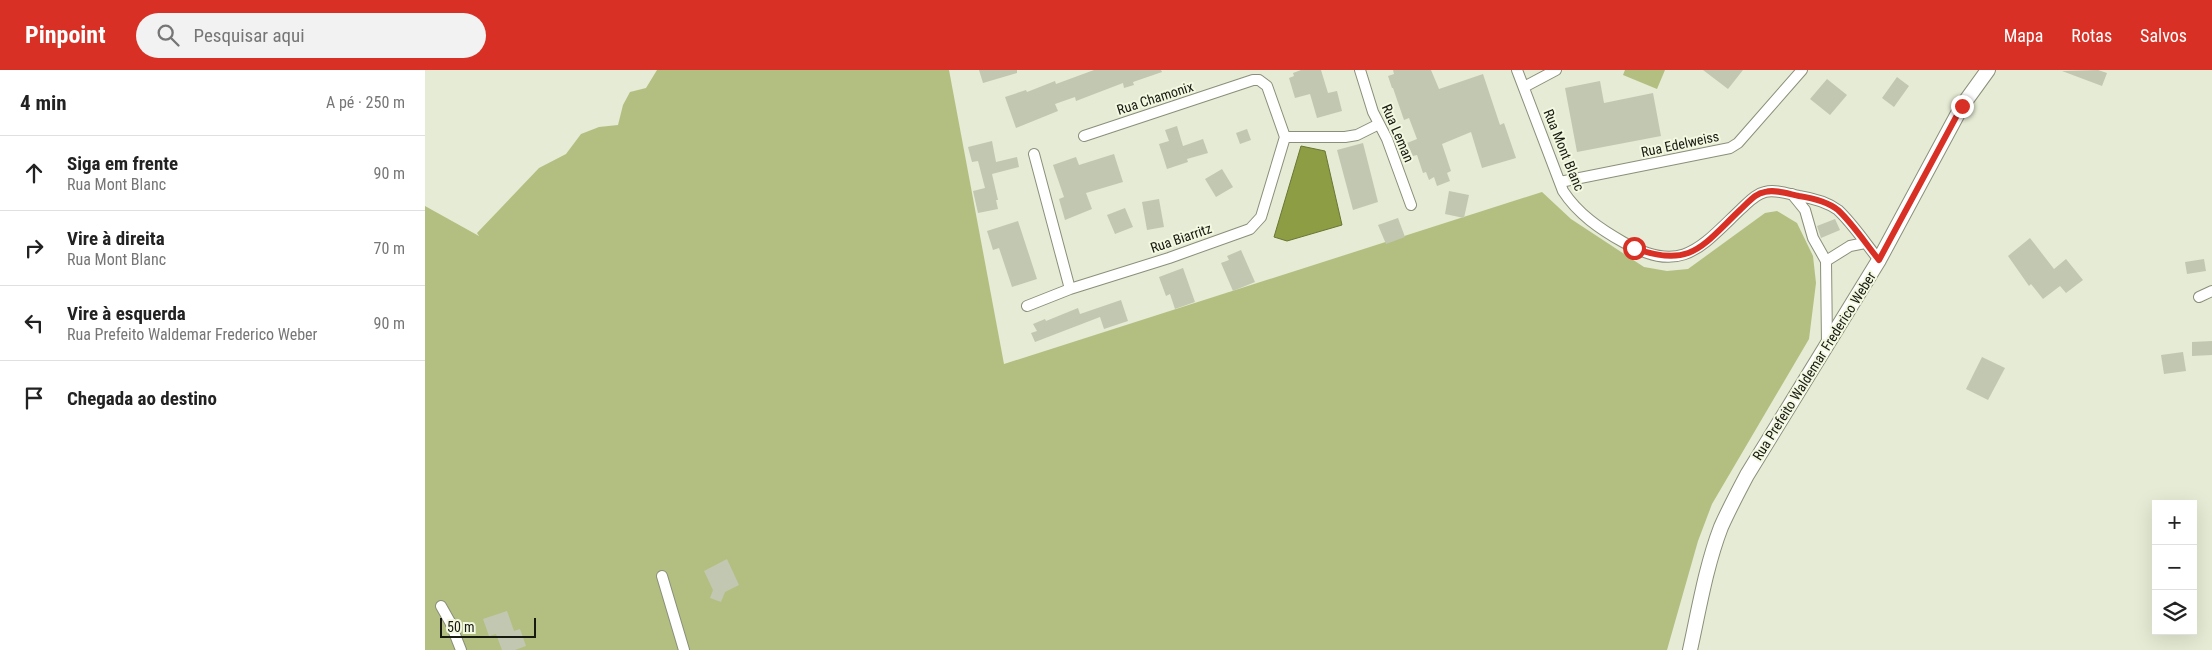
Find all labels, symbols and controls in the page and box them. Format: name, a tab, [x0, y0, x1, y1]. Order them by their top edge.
search box	[136, 13, 486, 58]
text: Pinpoint	[25, 21, 106, 49]
icon: search	[154, 21, 182, 49]
text: Pesquisar aqui	[194, 24, 305, 47]
text: Mapa	[2004, 25, 2043, 46]
text: Rotas	[2071, 25, 2112, 46]
text: Salvos	[2140, 25, 2187, 46]
street label: Rua Chamonix	[1115, 78, 1195, 118]
text: 4 min	[20, 91, 67, 115]
text: A pé · 250 m	[326, 93, 405, 112]
route end	[1951, 95, 1974, 118]
street label: Rua Leman	[1379, 102, 1417, 164]
street label: Rua Mont Blanc	[1540, 107, 1588, 193]
street label: Rua Edelweiss	[1640, 128, 1720, 160]
text: Siga em frente	[67, 152, 178, 175]
icon: ahead	[20, 159, 48, 187]
text: 90 m	[373, 164, 405, 183]
text: Rua Mont Blanc	[67, 175, 166, 194]
street label: Rua Biarritz	[1148, 220, 1214, 256]
text: Vire à direita	[67, 227, 165, 250]
icon: right	[20, 234, 48, 262]
route start	[1623, 237, 1646, 260]
text: 70 m	[373, 239, 405, 258]
text: Rua Mont Blanc	[67, 250, 166, 269]
street label: Rua Prefeito Waldemar Frederico Weber	[1749, 269, 1879, 463]
text: Vire à esquerda	[67, 302, 186, 325]
icon: left	[20, 309, 48, 337]
text: 90 m	[373, 314, 405, 333]
text: Rua Prefeito Waldemar Frederico Weber	[67, 325, 317, 344]
icon: arrive	[20, 384, 48, 412]
text: Chegada ao destino	[67, 387, 217, 410]
map controls	[2152, 500, 2197, 635]
button: +	[2152, 500, 2197, 545]
button: −	[2152, 545, 2197, 590]
button: layers	[2152, 590, 2197, 635]
scale bar	[440, 615, 536, 638]
text: 50 m	[447, 619, 475, 635]

